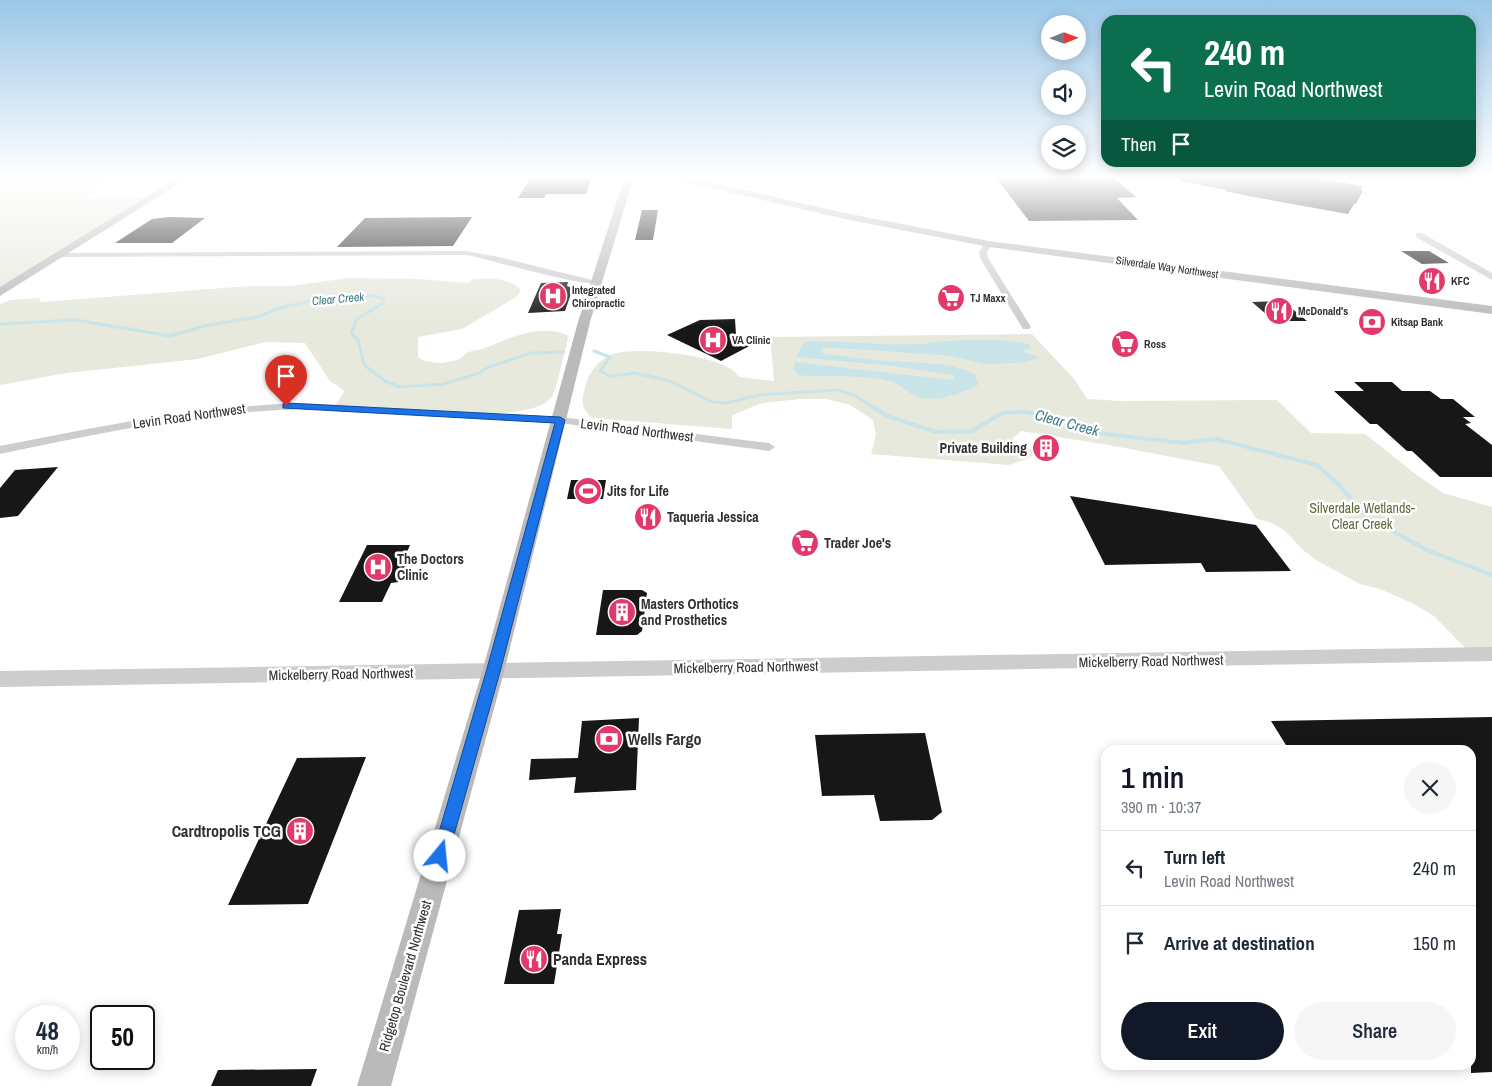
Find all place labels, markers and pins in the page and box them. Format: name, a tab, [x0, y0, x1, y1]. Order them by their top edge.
restaurant icon: KFC	[1417, 266, 1447, 296]
place label: KFC	[1451, 274, 1470, 288]
hospital icon: Integrated Chiropractic	[538, 281, 568, 311]
place label: Integrated Chiropractic	[572, 283, 625, 310]
supermarket icon: TJ Maxx	[936, 283, 966, 313]
place label: TJ Maxx	[970, 291, 1006, 305]
restaurant icon: McDonald's	[1264, 296, 1294, 326]
place label: McDonald's	[1298, 304, 1348, 318]
bank icon: Kitsap Bank	[1357, 307, 1387, 337]
place label: Kitsap Bank	[1391, 315, 1444, 329]
hospital icon: VA Clinic	[698, 325, 728, 355]
supermarket icon: Ross	[1110, 329, 1140, 359]
place label: VA Clinic	[732, 333, 771, 347]
place label: Ross	[1144, 337, 1166, 351]
pin	[265, 355, 307, 406]
building icon: Private Building	[1031, 433, 1061, 463]
place label: Private Building	[940, 439, 1027, 457]
sports icon: Jits for Life	[573, 476, 603, 506]
place label: Jits for Life	[607, 482, 669, 500]
restaurant icon: Taqueria Jessica	[633, 502, 663, 532]
place label: Taqueria Jessica	[667, 508, 759, 526]
supermarket icon: Trader Joe's	[790, 528, 820, 558]
place label: Trader Joe's	[824, 534, 891, 552]
place label: The Doctors Clinic	[397, 550, 464, 584]
hospital icon: The Doctors Clinic	[363, 552, 393, 582]
place label: Masters Orthotics and Prosthetics	[641, 595, 739, 629]
building icon: Masters Orthotics and Prosthetics	[607, 597, 637, 627]
bank icon: Wells Fargo	[594, 724, 624, 754]
place label: Wells Fargo	[628, 728, 702, 750]
building icon: Cardtropolis TCG	[285, 816, 315, 846]
place label: Cardtropolis TCG	[172, 820, 281, 842]
restaurant icon: Panda Express	[519, 944, 549, 974]
place label: Panda Express	[553, 948, 647, 970]

